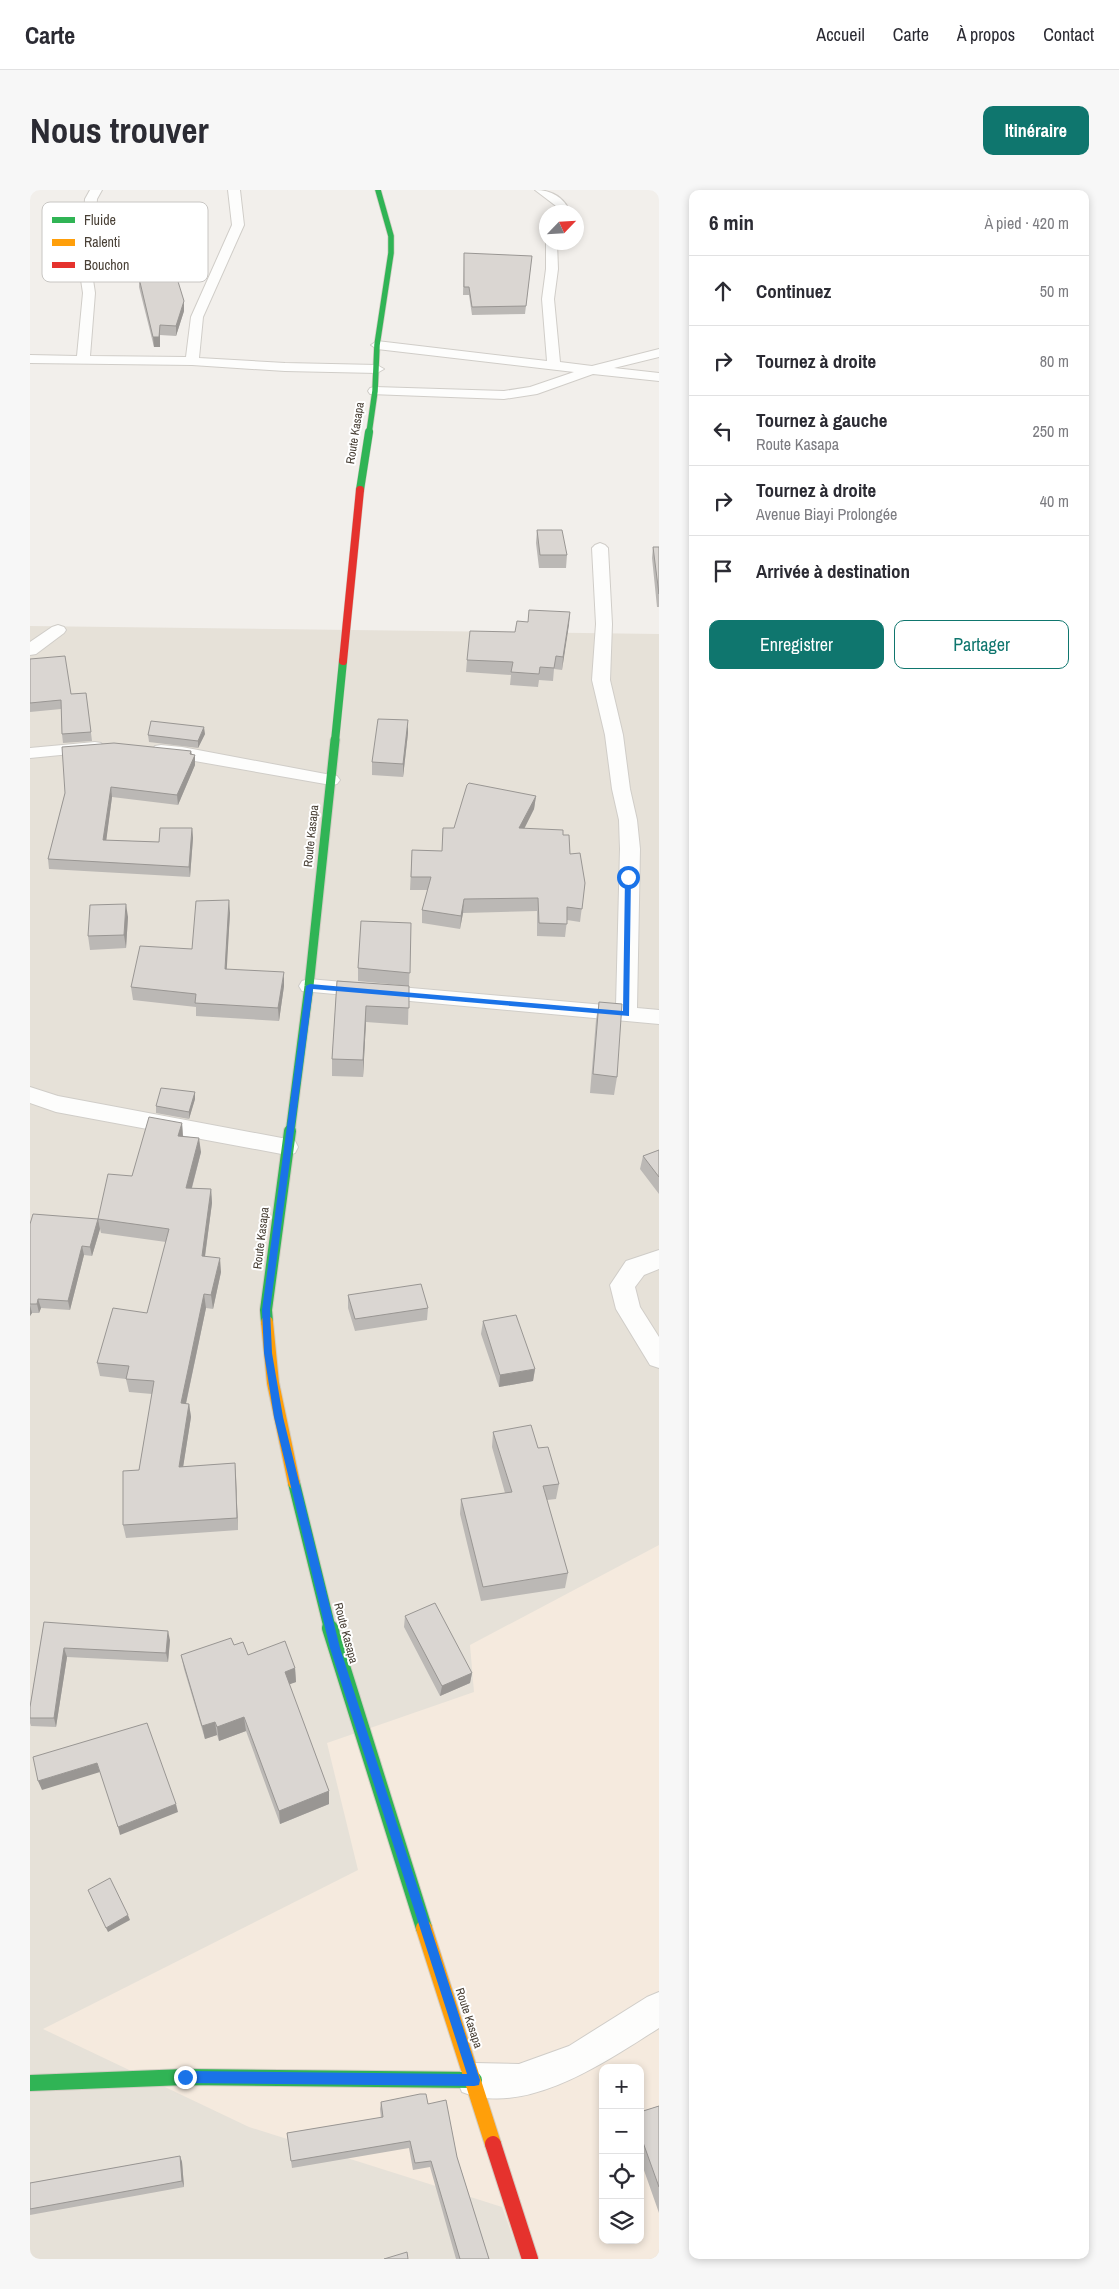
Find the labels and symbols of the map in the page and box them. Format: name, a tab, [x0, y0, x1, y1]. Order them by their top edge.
legend	[42, 202, 208, 282]
north arrow	[539, 205, 584, 250]
text: Fluide	[84, 211, 116, 229]
text: Ralenti	[84, 233, 120, 251]
text: Bouchon	[84, 256, 129, 274]
street label: Route Kasapa	[342, 400, 368, 465]
street label: Route Kasapa	[300, 804, 322, 868]
route start	[617, 866, 640, 889]
street label: Route Kasapa	[249, 1206, 273, 1270]
street label: Route Kasapa	[330, 1601, 362, 1666]
street label: Route Kasapa	[452, 1986, 486, 2051]
route end	[174, 2066, 197, 2089]

